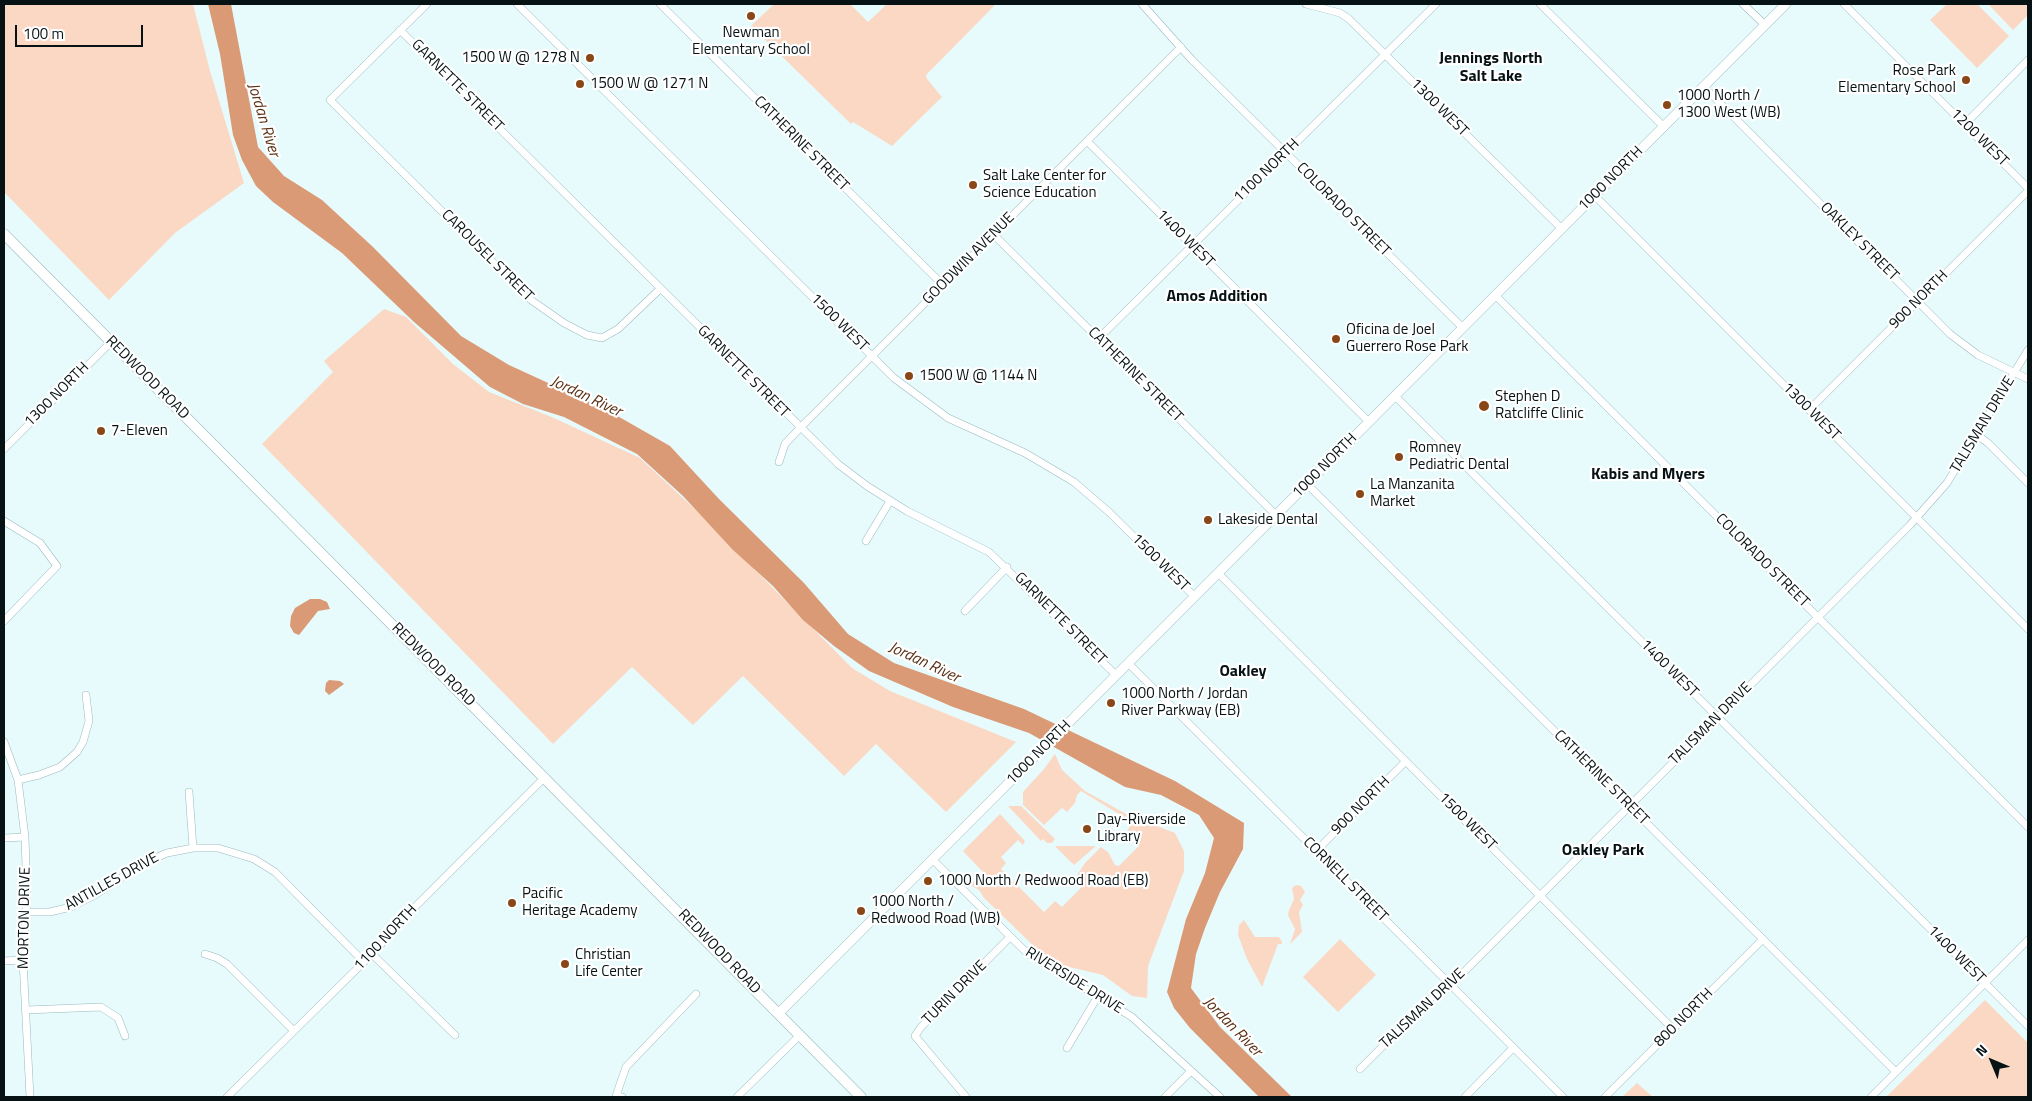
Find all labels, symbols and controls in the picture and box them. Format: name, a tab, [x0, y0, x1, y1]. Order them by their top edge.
marker: Newman Elementary School	[745, 10, 757, 22]
scale bar	[18, 15, 145, 47]
text: 100 m	[23, 22, 64, 45]
place label: Newman Elementary School	[692, 24, 810, 59]
street label: GARNETTE STREET	[407, 36, 507, 136]
place label: 1500 W @ 1278 N	[462, 49, 580, 67]
district label: Jennings North Salt Lake	[1439, 49, 1543, 87]
marker: 1500 W @ 1278 N	[584, 52, 596, 64]
place label: Rose Park Elementary School	[1838, 62, 1956, 97]
marker: Rose Park Elementary School	[1960, 74, 1972, 86]
place label: 1500 W @ 1271 N	[590, 75, 708, 93]
street label: 1300 WEST	[1406, 75, 1472, 141]
marker: 1500 W @ 1271 N	[574, 78, 586, 90]
water label: Jordan River	[243, 81, 283, 159]
place label: 1000 North / 1300 West (WB)	[1677, 87, 1780, 122]
street label: CATHERINE STREET	[750, 93, 852, 195]
marker: 1000 North / 1300 West (WB)	[1661, 99, 1673, 111]
street label: 1200 WEST	[1946, 105, 2012, 171]
street label: 1100 NORTH	[1231, 135, 1303, 207]
street label: 1000 NORTH	[1575, 143, 1647, 215]
street label: COLORADO STREET	[1292, 159, 1394, 261]
place label: Salt Lake Center for Science Education	[983, 167, 1106, 202]
marker: Salt Lake Center for Science Education	[967, 179, 979, 191]
street label: OAKLEY STREET	[1816, 199, 1902, 285]
street label: CAROUSEL STREET	[437, 206, 537, 306]
street label: 1400 WEST	[1152, 206, 1218, 272]
street label: GOODWIN AVENUE	[919, 209, 1019, 309]
street label: 900 NORTH	[1886, 267, 1952, 333]
district label: Amos Addition	[1166, 287, 1268, 307]
street label: 1500 WEST	[806, 290, 872, 356]
place label: Oficina de Joel Guerrero Rose Park	[1346, 321, 1468, 356]
street label: GARNETTE STREET	[693, 322, 793, 422]
street label: CATHERINE STREET	[1084, 324, 1186, 426]
street label: REDWOOD ROAD	[101, 332, 193, 424]
marker: Oficina de Joel Guerrero Rose Park	[1330, 333, 1342, 345]
street label: 1300 NORTH	[21, 359, 93, 431]
place label: 1500 W @ 1144 N	[919, 367, 1037, 385]
marker: 1500 W @ 1144 N	[903, 370, 915, 382]
water label: Jordan River	[547, 372, 625, 422]
street label: TALISMAN DRIVE	[1947, 373, 2019, 477]
street label: 1300 WEST	[1778, 379, 1844, 445]
place label: Stephen D Ratcliffe Clinic	[1495, 388, 1584, 423]
marker: Stephen D Ratcliffe Clinic	[1477, 399, 1491, 413]
place label: 7-Eleven	[111, 422, 168, 440]
marker: 7-Eleven	[95, 425, 107, 437]
street label: 1000 NORTH	[1289, 430, 1361, 502]
place label: Romney Pediatric Dental	[1409, 439, 1509, 474]
marker: Romney Pediatric Dental	[1393, 451, 1405, 463]
district label: Kabis and Myers	[1591, 465, 1705, 485]
place label: La Manzanita Market	[1370, 476, 1455, 511]
marker: La Manzanita Market	[1354, 488, 1366, 500]
street label: COLORADO STREET	[1711, 510, 1813, 612]
place label: Lakeside Dental	[1218, 511, 1318, 529]
marker: Lakeside Dental	[1202, 514, 1214, 526]
street label: 1500 WEST	[1127, 530, 1193, 596]
street label: GARNETTE STREET	[1010, 569, 1110, 669]
street label: REDWOOD ROAD	[387, 619, 479, 711]
street label: 1400 WEST	[1636, 636, 1702, 702]
water label: Jordan River	[885, 638, 963, 688]
district label: Oakley	[1219, 662, 1267, 682]
street label: TALISMAN DRIVE	[1666, 679, 1756, 769]
place label: 1000 North / Jordan River Parkway (EB)	[1121, 685, 1248, 720]
marker: 1000 North / Jordan River Parkway (EB)	[1105, 697, 1117, 709]
street label: 1000 NORTH	[1003, 717, 1075, 789]
street label: CATHERINE STREET	[1550, 727, 1652, 829]
street label: 900 NORTH	[1328, 773, 1394, 839]
street label: 1500 WEST	[1434, 789, 1500, 855]
place label: Day-Riverside Library	[1097, 811, 1186, 846]
marker: Day-Riverside Library	[1081, 823, 1093, 835]
street label: CORNELL STREET	[1299, 834, 1391, 926]
district label: Oakley Park	[1562, 841, 1644, 861]
street label: ANTILLES DRIVE	[62, 849, 162, 915]
street label: MORTON DRIVE	[15, 867, 35, 969]
place label: 1000 North / Redwood Road (EB)	[938, 872, 1148, 890]
marker: 1000 North / Redwood Road (EB)	[922, 875, 934, 887]
place label: Pacific Heritage Academy	[522, 885, 638, 920]
place label: 1000 North / Redwood Road (WB)	[871, 893, 1000, 928]
marker: Pacific Heritage Academy	[506, 897, 518, 909]
street label: 1100 NORTH	[351, 901, 421, 975]
marker: 1000 North / Redwood Road (WB)	[855, 905, 867, 917]
street label: REDWOOD ROAD	[674, 906, 764, 998]
street label: 1400 WEST	[1923, 922, 1989, 988]
street label: RIVERSIDE DRIVE	[1022, 944, 1126, 1018]
place label: Christian Life Center	[575, 946, 643, 981]
street label: TURIN DRIVE	[919, 957, 991, 1029]
marker: Christian Life Center	[559, 958, 571, 970]
street label: TALISMAN DRIVE	[1377, 965, 1469, 1053]
street label: 800 NORTH	[1651, 985, 1717, 1051]
water label: Jordan River	[1199, 993, 1265, 1061]
north arrow	[1967, 1036, 2017, 1086]
text: N	[1970, 1039, 1992, 1061]

